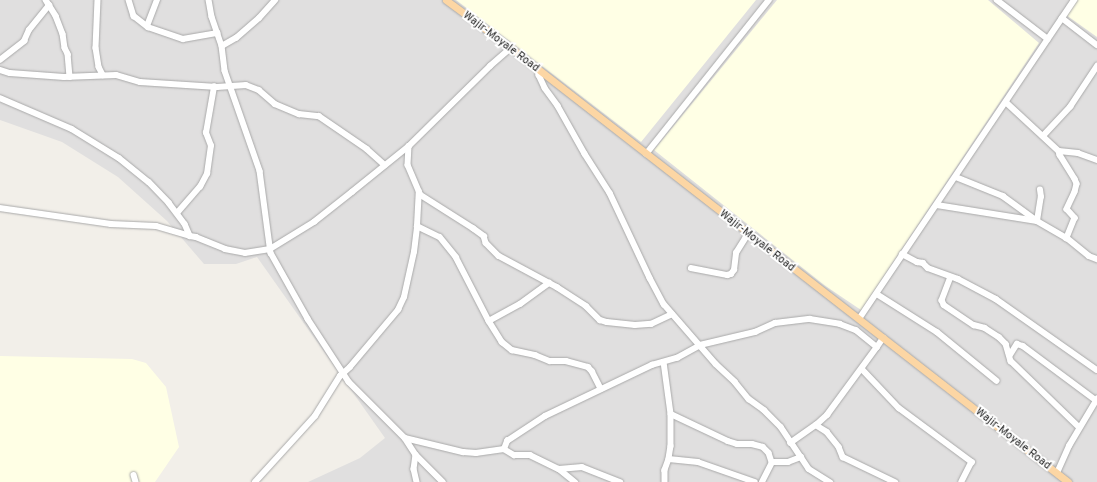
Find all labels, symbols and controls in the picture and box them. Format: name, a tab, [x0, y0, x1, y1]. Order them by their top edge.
street label: Wajir-Moyale Road	[460, 9, 542, 75]
street label: Wajir-Moyale Road	[717, 207, 797, 275]
street label: Wajir-Moyale Road	[973, 405, 1053, 473]

